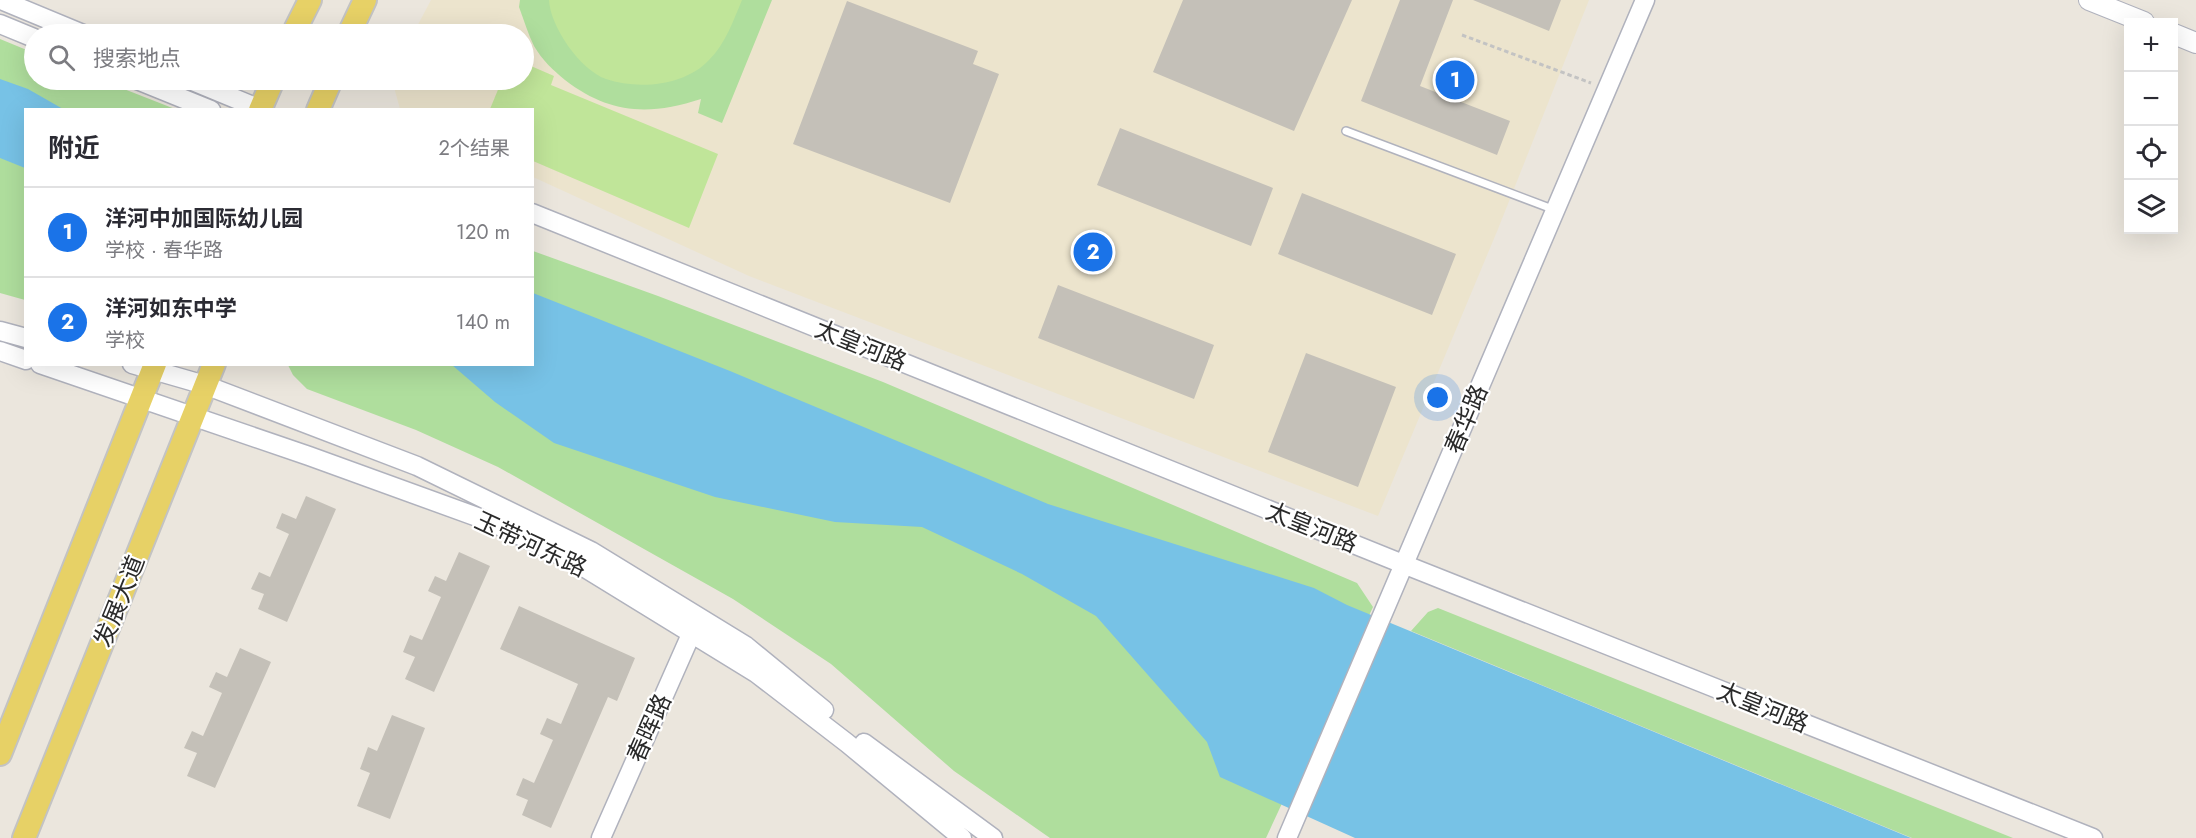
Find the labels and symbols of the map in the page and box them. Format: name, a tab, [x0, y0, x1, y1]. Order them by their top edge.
pin: 1	[1436, 58, 1474, 103]
pin: 2	[1074, 230, 1112, 274]
street label: 太皇河路	[810, 311, 912, 379]
street label: 春华路	[1436, 379, 1496, 459]
your location	[1423, 383, 1452, 412]
street label: 太皇河路	[1261, 493, 1363, 561]
street label: 玉带河东路	[469, 503, 593, 585]
street label: 发展大道	[85, 550, 153, 652]
street label: 太皇河路	[1712, 673, 1814, 741]
street label: 春晖路	[618, 688, 680, 768]

